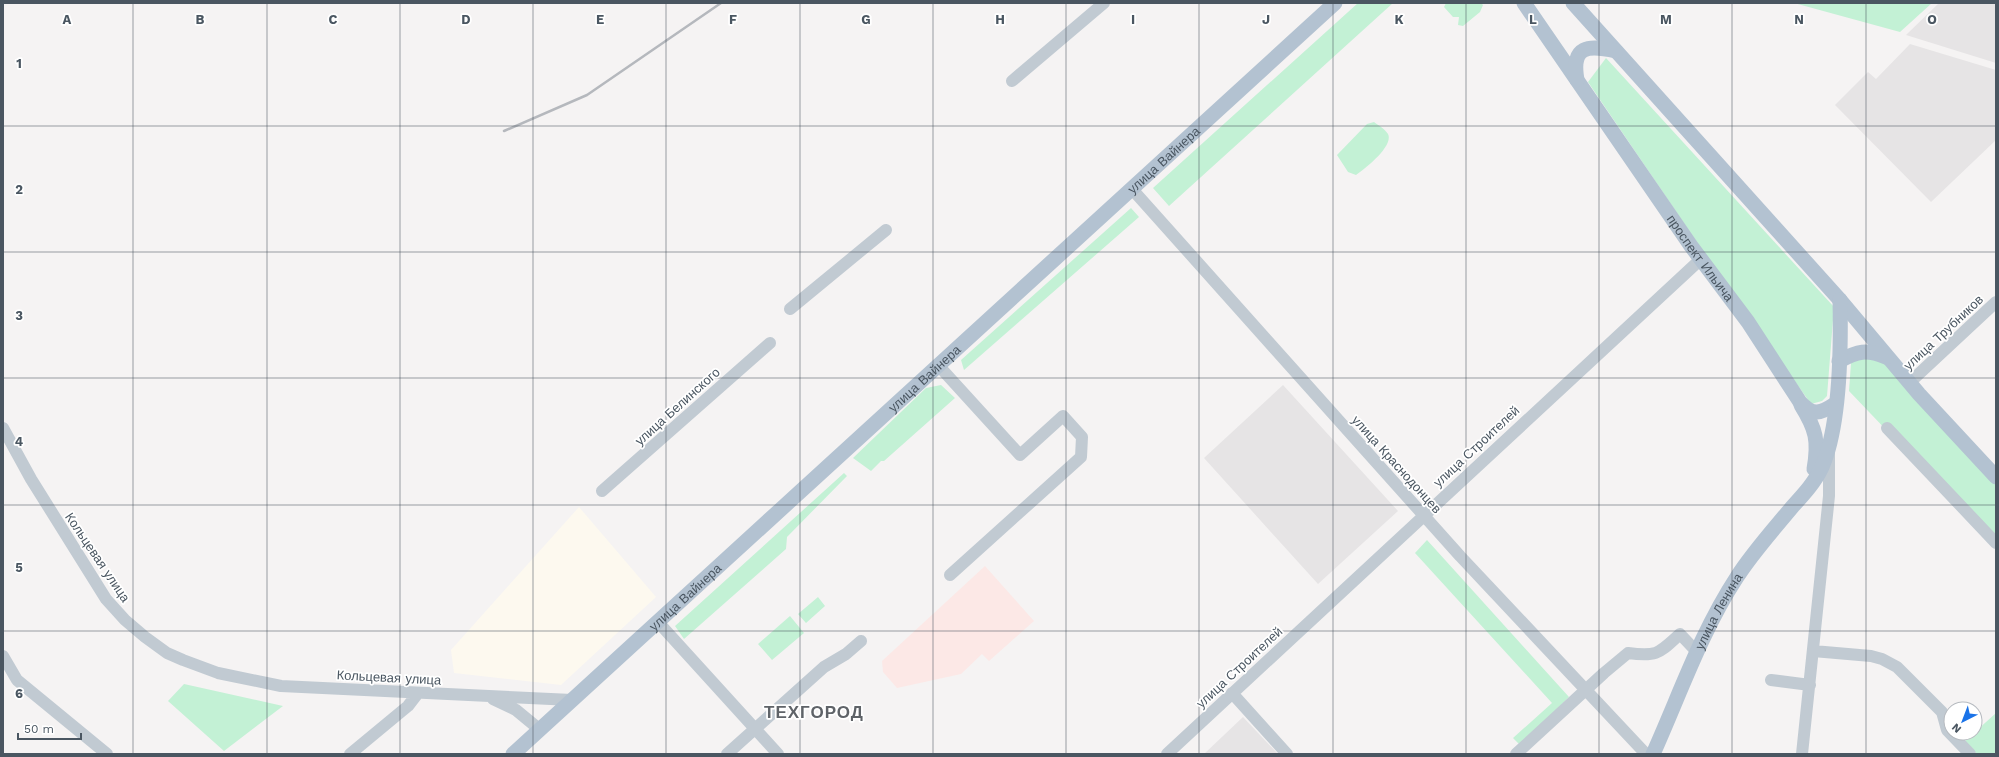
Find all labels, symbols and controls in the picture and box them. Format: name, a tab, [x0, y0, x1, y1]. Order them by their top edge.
text: A	[63, 12, 72, 27]
text: B	[196, 12, 205, 27]
text: C	[329, 12, 338, 27]
text: D	[461, 12, 471, 27]
text: E	[596, 12, 604, 27]
text: F	[729, 12, 737, 27]
text: G	[861, 12, 871, 27]
text: H	[995, 12, 1005, 27]
text: I	[1131, 12, 1135, 27]
text: J	[1262, 12, 1270, 27]
text: K	[1394, 12, 1404, 27]
text: L	[1529, 12, 1537, 27]
text: M	[1660, 12, 1672, 27]
text: N	[1794, 12, 1804, 27]
text: O	[1927, 12, 1937, 27]
text: 1	[16, 56, 22, 71]
street label: улица Вайнера	[1125, 123, 1203, 197]
text: 2	[15, 182, 23, 197]
street label: проспект Ильича	[1664, 212, 1737, 305]
street label: улица Трубников	[1901, 292, 1986, 373]
text: 3	[15, 308, 23, 323]
street label: улица Вайнера	[885, 342, 964, 415]
street label: улица Белинского	[632, 364, 723, 448]
street label: улица Строителей	[1430, 403, 1522, 490]
street label: улица Краснодонцев	[1349, 412, 1445, 516]
text: 4	[15, 434, 24, 449]
street label: Кольцевая улица	[62, 510, 133, 605]
text: 5	[15, 560, 23, 575]
street label: улица Вайнера	[646, 560, 725, 634]
street label: улица Ленина	[1692, 570, 1746, 652]
street label: улица Строителей	[1193, 624, 1285, 711]
street label: Кольцевая улица	[336, 667, 442, 688]
text: 6	[15, 686, 23, 701]
north arrow	[1943, 701, 1983, 741]
district label: ТЕХГОРОД	[764, 702, 864, 722]
scale bar	[18, 715, 81, 741]
text: N	[1949, 721, 1964, 736]
text: 50 m	[24, 722, 54, 736]

